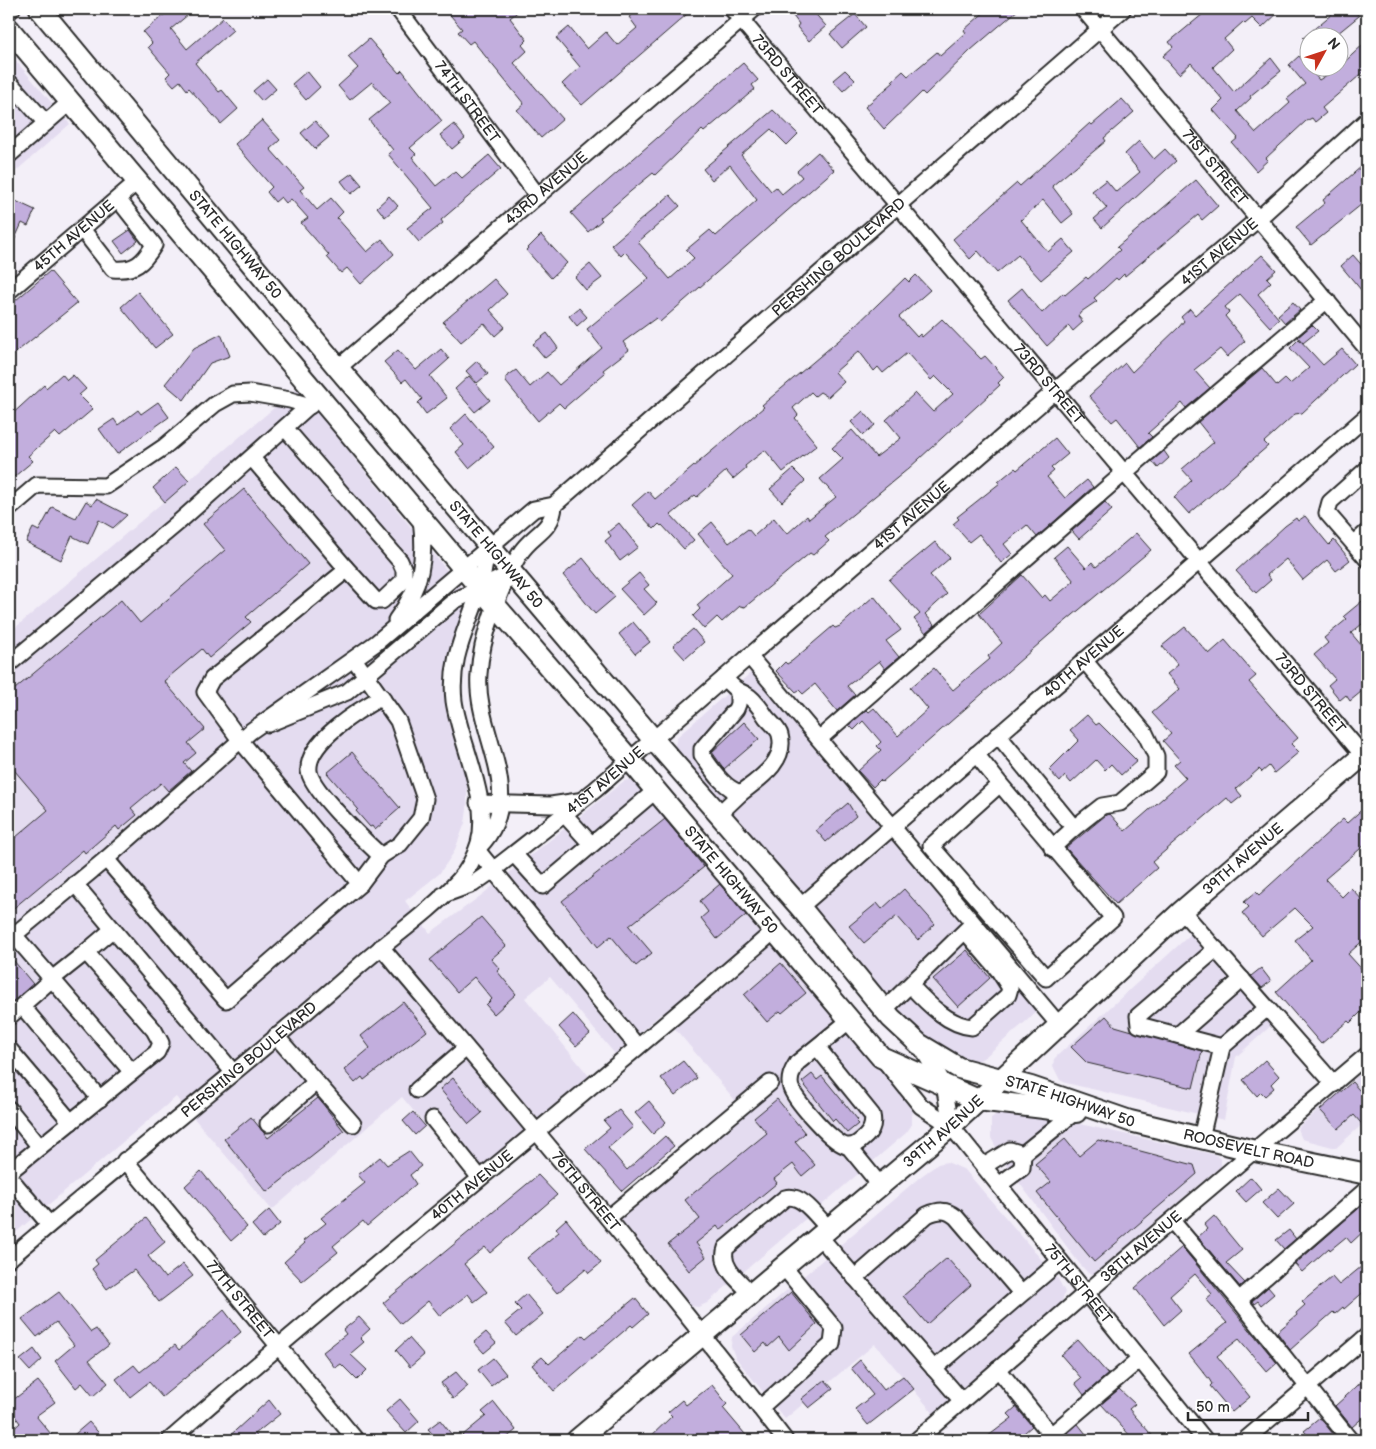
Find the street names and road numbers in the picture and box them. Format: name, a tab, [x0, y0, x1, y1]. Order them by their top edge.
street label: 73RD STREET	[748, 31, 826, 119]
street label: 74TH STREET	[430, 57, 504, 147]
street label: 71ST STREET	[1178, 126, 1251, 209]
street label: 43RD AVENUE	[501, 148, 592, 230]
street label: STATE HIGHWAY 50	[184, 187, 286, 303]
street label: PERSHING BOULEVARD	[768, 194, 910, 321]
street label: 45TH AVENUE	[29, 196, 119, 276]
street label: 41ST AVENUE	[1177, 214, 1262, 291]
street label: 73RD STREET	[1009, 340, 1088, 428]
street label: 41ST AVENUE	[869, 477, 954, 554]
street label: STATE HIGHWAY 50	[445, 497, 547, 613]
street label: 40TH AVENUE	[1039, 621, 1128, 702]
street label: 73RD STREET	[1271, 649, 1349, 738]
street label: 41ST AVENUE	[563, 742, 649, 819]
street label: 39TH AVENUE	[1199, 819, 1288, 899]
street label: STATE HIGHWAY 50	[680, 822, 782, 938]
street label: PERSHING BOULEVARD	[177, 998, 321, 1122]
street label: STATE HIGHWAY 50	[1003, 1072, 1137, 1132]
street label: 39TH AVENUE	[899, 1091, 988, 1172]
street label: ROOSEVELT ROAD	[1181, 1125, 1316, 1173]
street label: 40TH AVENUE	[427, 1146, 517, 1225]
street label: 76TH STREET	[547, 1148, 624, 1235]
street label: 38TH AVENUE	[1097, 1207, 1186, 1287]
street label: 75TH STREET	[1040, 1240, 1116, 1328]
street label: 77TH STREET	[202, 1257, 278, 1343]

